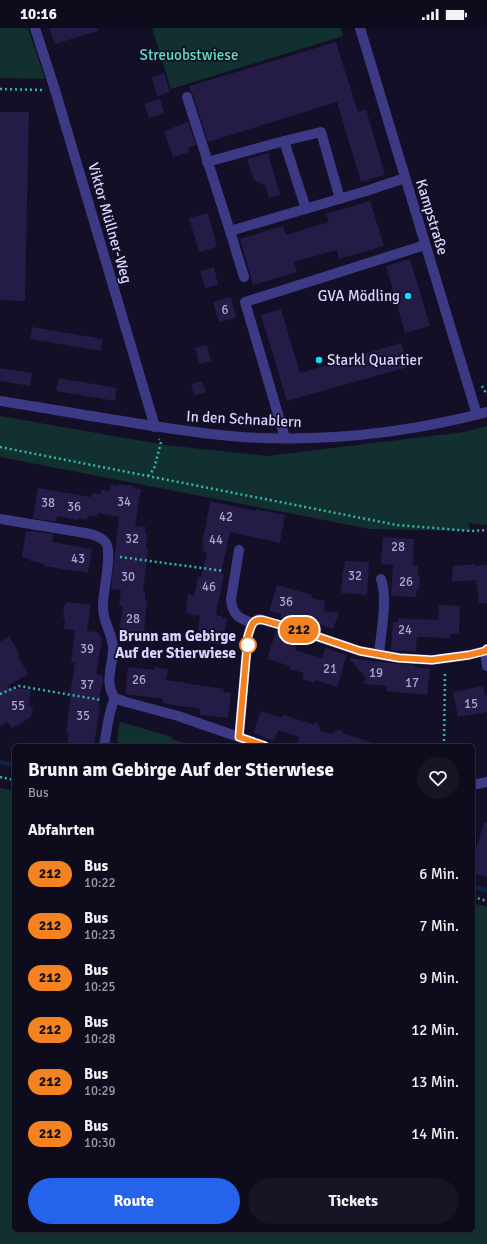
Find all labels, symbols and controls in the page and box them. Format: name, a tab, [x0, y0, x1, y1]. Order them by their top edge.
text: 10:16	[20, 5, 57, 23]
park label: Streuobstwiese	[140, 46, 238, 64]
street label: Viktor Müllner-Weg	[84, 160, 136, 286]
street label: Kampstraße	[412, 177, 452, 257]
place label: GVA Mödling	[318, 287, 400, 305]
marker: GVA Mödling	[403, 291, 413, 301]
house number: 6	[221, 302, 229, 318]
place label: Starkl Quartier	[327, 351, 423, 369]
marker: Starkl Quartier	[314, 355, 324, 365]
street label: In den Schnablern	[186, 407, 302, 431]
house number: 34	[117, 494, 131, 510]
house number: 38	[41, 495, 55, 511]
house number: 36	[67, 499, 81, 515]
house number: 42	[219, 509, 233, 525]
house number: 32	[125, 531, 139, 547]
house number: 44	[209, 532, 223, 548]
house number: 28	[391, 539, 405, 555]
house number: 43	[71, 551, 85, 567]
house number: 32	[348, 568, 362, 584]
house number: 30	[121, 569, 135, 585]
house number: 26	[399, 574, 413, 590]
house number: 46	[202, 579, 216, 595]
house number: 36	[279, 594, 293, 610]
house number: 28	[126, 611, 140, 627]
line badge: 212	[276, 617, 322, 643]
text: 212	[288, 621, 310, 638]
house number: 24	[398, 622, 412, 638]
place label: Brunn am Gebirge Auf der Stierwiese	[115, 627, 236, 662]
marker: Brunn am Gebirge Auf der Stierwiese	[239, 636, 257, 654]
house number: 39	[80, 641, 94, 657]
house number: 21	[323, 661, 337, 677]
house number: 19	[369, 665, 383, 681]
house number: 26	[132, 672, 146, 688]
house number: 17	[405, 675, 419, 691]
house number: 37	[80, 677, 94, 693]
house number: 15	[464, 696, 478, 712]
house number: 55	[11, 698, 25, 714]
house number: 35	[76, 708, 90, 724]
button: heart	[417, 757, 459, 799]
text: Brunn am Gebirge Auf der Stierwiese	[28, 758, 334, 782]
text: Bus	[28, 785, 49, 801]
text: Abfahrten	[28, 821, 95, 839]
text: Bus	[84, 857, 108, 875]
text: 212	[39, 865, 61, 882]
text: 6 Min.	[419, 865, 459, 883]
text: 10:22	[84, 875, 116, 891]
text: Bus	[84, 909, 108, 927]
text: 212	[39, 917, 61, 934]
text: 7 Min.	[419, 917, 459, 935]
text: 10:23	[84, 927, 116, 943]
text: Bus	[84, 961, 108, 979]
text: 212	[39, 969, 61, 986]
text: 9 Min.	[419, 969, 459, 987]
text: 10:25	[84, 979, 116, 995]
text: Bus	[84, 1013, 108, 1031]
text: 212	[39, 1021, 61, 1038]
text: 12 Min.	[411, 1021, 459, 1039]
text: 10:28	[84, 1031, 116, 1047]
text: Bus	[84, 1065, 108, 1083]
text: 212	[39, 1073, 61, 1090]
text: 13 Min.	[411, 1073, 459, 1091]
text: 10:29	[84, 1083, 116, 1099]
text: Bus	[84, 1117, 108, 1135]
text: 212	[39, 1125, 61, 1142]
text: 14 Min.	[411, 1125, 459, 1143]
text: 10:30	[84, 1135, 116, 1151]
button: Route	[28, 1178, 240, 1224]
button: Tickets	[248, 1178, 459, 1224]

